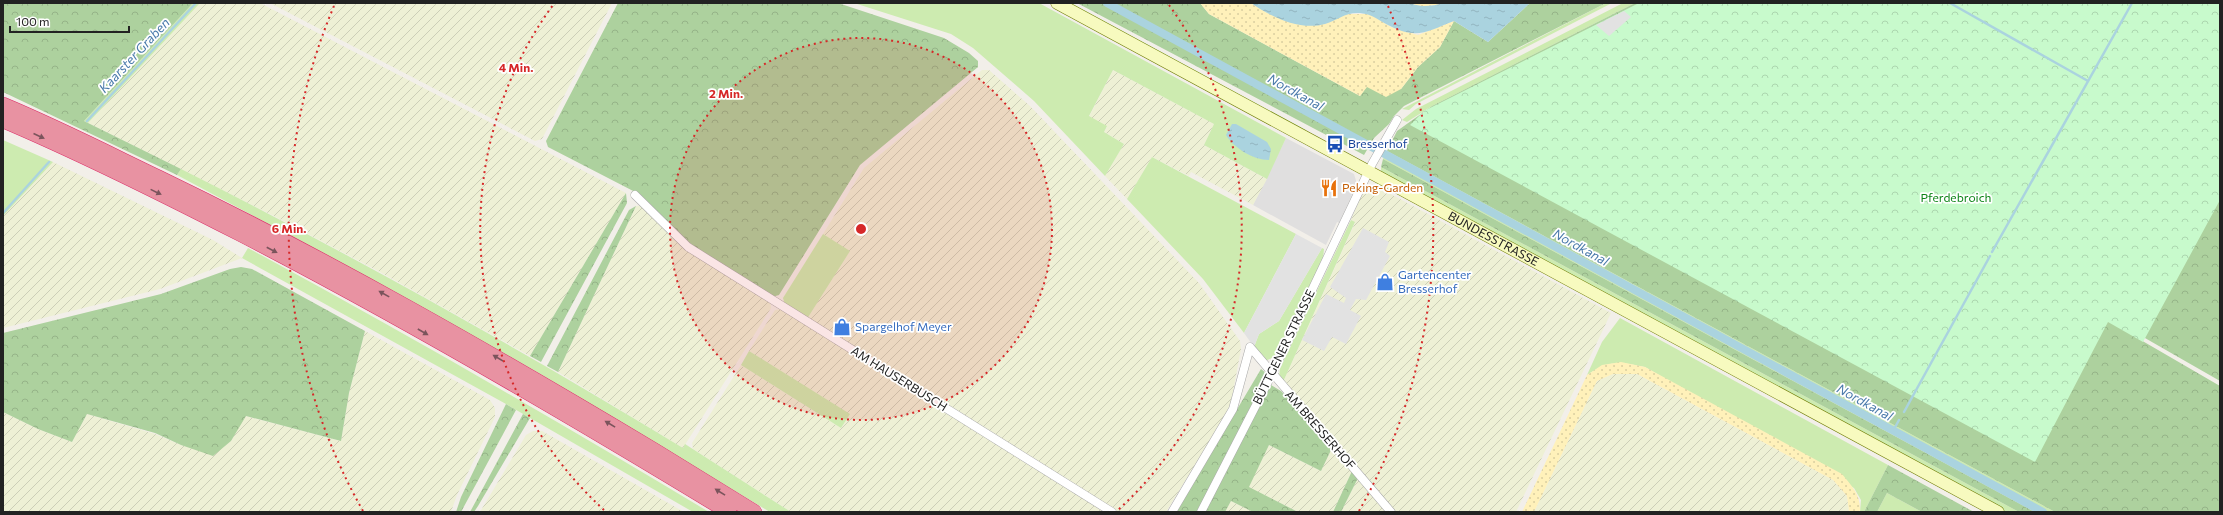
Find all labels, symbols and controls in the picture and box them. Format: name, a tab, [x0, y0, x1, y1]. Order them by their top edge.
scale bar	[10, 8, 129, 34]
text: 100 m	[16, 14, 50, 28]
water label: Kaarster Graben	[95, 14, 173, 96]
text: 4 Min.	[499, 60, 533, 74]
water label: Nordkanal	[1265, 70, 1327, 114]
text: 2 Min.	[709, 86, 743, 100]
one-way arrow	[33, 133, 45, 139]
bus stop icon: Bresserhof	[1325, 134, 1345, 154]
place label: Bresserhof	[1348, 136, 1408, 150]
restaurant icon: Peking-Garden	[1319, 178, 1339, 198]
place label: Peking-Garden	[1342, 180, 1423, 194]
one-way arrow	[150, 189, 162, 195]
park label: Pferdebroich	[1921, 190, 1991, 204]
street label: BUNDESSTRASSE	[1446, 208, 1541, 268]
text: 6 Min.	[272, 221, 306, 235]
centre of rings	[854, 222, 868, 236]
water label: Nordkanal	[1550, 225, 1612, 269]
one-way arrow	[266, 247, 278, 254]
place label: Gartencenter Bresserhof	[1398, 267, 1471, 295]
shop icon: Gartencenter Bresserhof	[1375, 272, 1395, 292]
street label: BÜTTGENER STRASSE	[1249, 287, 1317, 406]
one-way arrow	[378, 291, 390, 298]
shop icon: Spargelhof Meyer	[832, 317, 852, 337]
place label: Spargelhof Meyer	[855, 319, 952, 333]
one-way arrow	[417, 329, 429, 336]
street label: AM HAUSERBUSCH	[849, 343, 950, 413]
one-way arrow	[493, 354, 503, 362]
water label: Nordkanal	[1834, 380, 1896, 424]
street label: AM BRESSERHOF	[1283, 387, 1359, 472]
one-way arrow	[605, 420, 615, 428]
one-way arrow	[715, 488, 726, 496]

